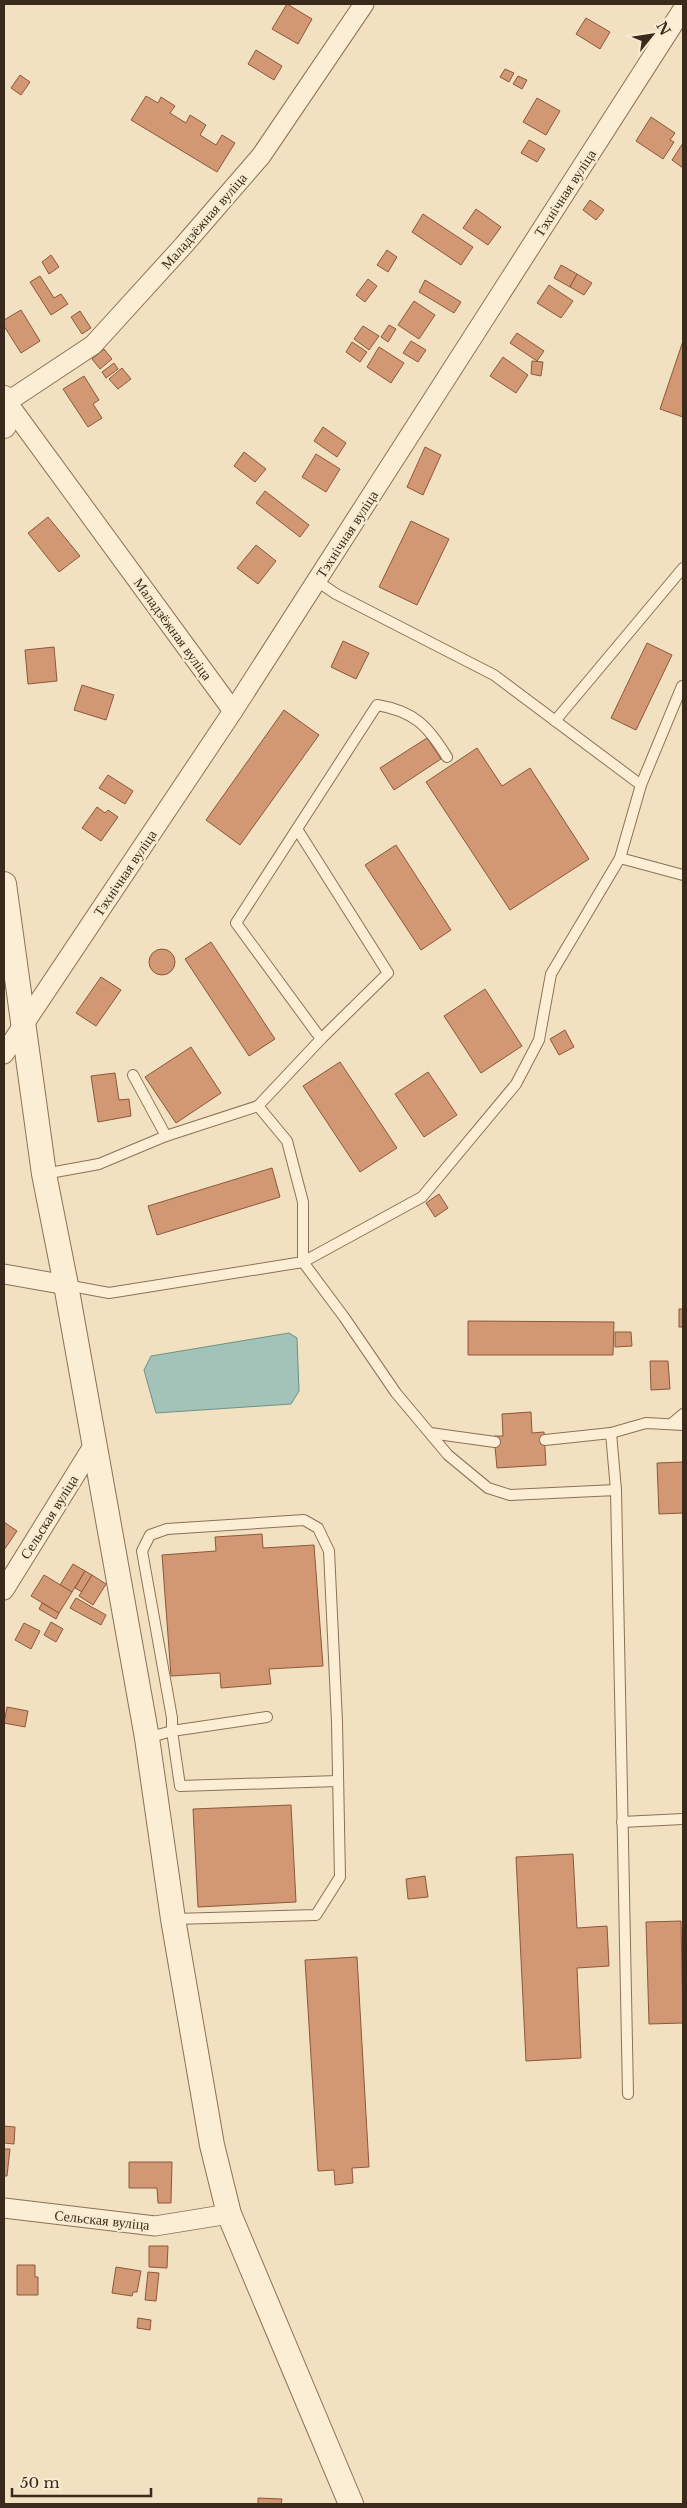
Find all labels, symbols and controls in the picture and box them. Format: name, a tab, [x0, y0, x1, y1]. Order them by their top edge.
north arrow	[627, 10, 677, 60]
text: N	[652, 18, 674, 39]
street label: Тэхнічная вуліца	[530, 145, 600, 240]
street label: Маладзёжная вуліца	[157, 168, 251, 273]
street label: Тэхнічная вуліца	[312, 486, 382, 581]
street label: Маладзёжная вуліца	[130, 574, 217, 684]
street label: Тэхнічная вуліца	[89, 826, 161, 920]
street label: Сельская вуліца	[16, 1471, 82, 1562]
street label: Сельская вуліца	[53, 2206, 151, 2234]
scale bar	[12, 2466, 151, 2498]
text: 50 m	[20, 2473, 60, 2492]

